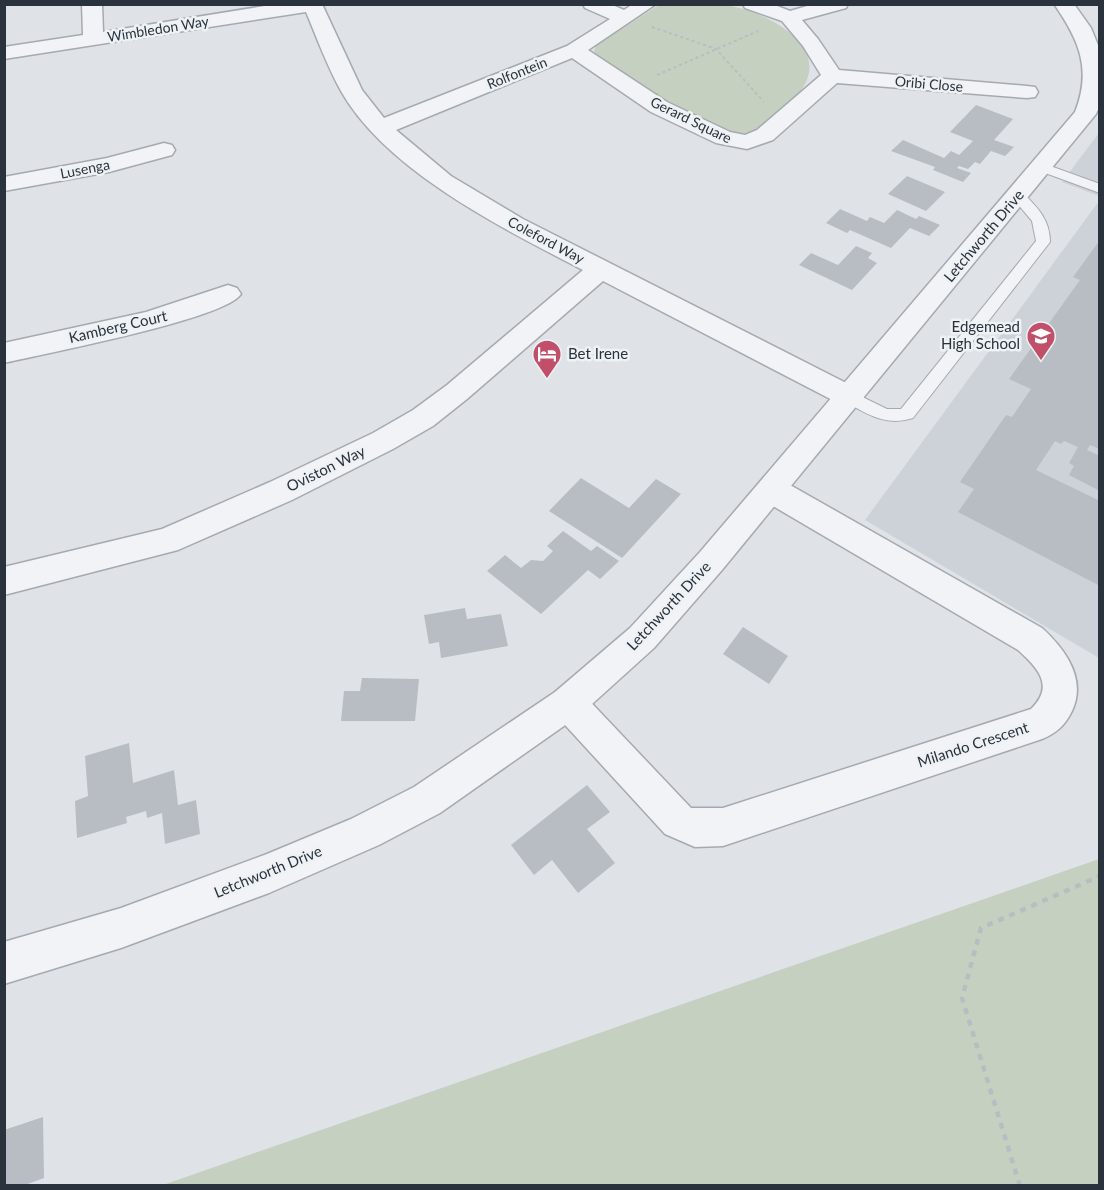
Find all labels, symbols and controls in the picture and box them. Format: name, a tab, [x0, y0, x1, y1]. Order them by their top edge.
street label: Wimbledon Way	[106, 12, 211, 45]
street label: Rolfontein	[484, 53, 549, 92]
street label: Oribi Close	[894, 72, 964, 95]
street label: Gerard Square	[648, 93, 735, 146]
street label: Lusenga	[59, 155, 111, 182]
street label: Letchworth Drive	[939, 186, 1027, 285]
street label: Coleford Way	[505, 212, 588, 267]
street label: Kamberg Court	[67, 306, 169, 346]
place label: Edgemead High School	[941, 317, 1020, 352]
school or university icon: Edgemead High School	[1025, 320, 1057, 362]
hotel icon: Bet Irene	[531, 338, 563, 380]
place label: Bet Irene	[568, 344, 628, 362]
street label: Oviston Way	[283, 441, 368, 495]
street label: Letchworth Drive	[623, 557, 714, 653]
street label: Milando Crescent	[915, 717, 1031, 770]
street label: Letchworth Drive	[211, 841, 324, 901]

